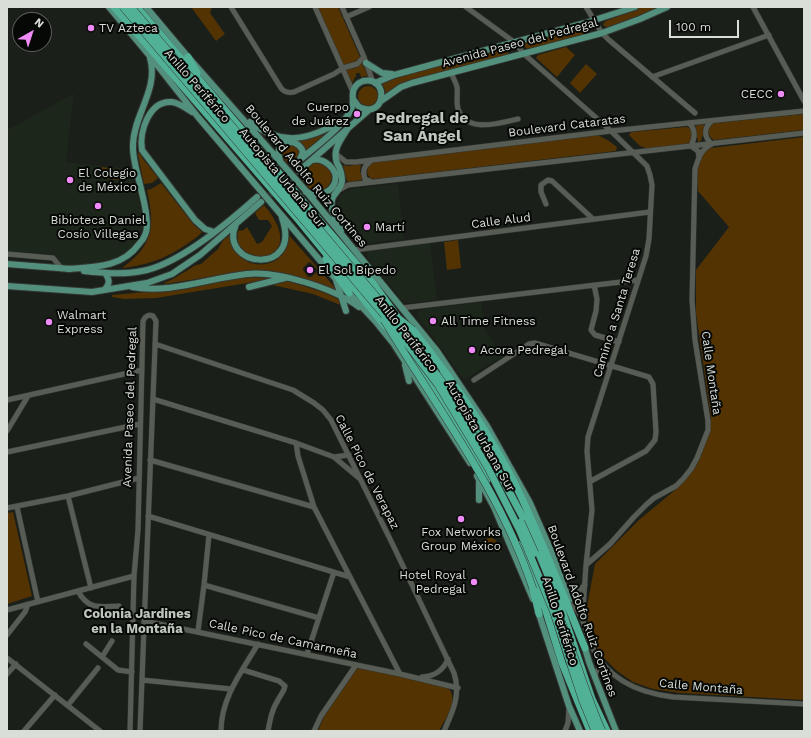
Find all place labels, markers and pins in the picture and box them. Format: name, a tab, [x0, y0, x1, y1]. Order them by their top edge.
place label: TV Azteca	[99, 21, 158, 35]
marker: TV Azteca	[86, 23, 96, 33]
place label: CECC	[741, 87, 773, 101]
marker: CECC	[776, 89, 786, 99]
place label: Cuerpo de Juárez	[292, 100, 349, 128]
marker: Cuerpo de Juárez	[352, 109, 362, 119]
place label: El Colegio de México	[78, 166, 137, 194]
marker: El Colegio de México	[65, 175, 75, 185]
marker: Bibioteca Daniel Cosío Villegas	[93, 201, 103, 211]
place label: Bibioteca Daniel Cosío Villegas	[50, 213, 146, 241]
place label: Martí	[375, 220, 405, 234]
marker: Martí	[362, 222, 372, 232]
place label: El Sol Bípedo	[318, 263, 396, 277]
marker: El Sol Bípedo	[305, 265, 315, 275]
place label: Walmart Express	[57, 308, 106, 336]
place label: All Time Fitness	[441, 314, 536, 328]
marker: All Time Fitness	[428, 316, 438, 326]
marker: Walmart Express	[44, 317, 54, 327]
place label: Acora Pedregal	[480, 343, 567, 357]
marker: Acora Pedregal	[467, 345, 477, 355]
marker: Fox Networks Group México	[456, 514, 466, 524]
place label: Fox Networks Group México	[421, 525, 501, 553]
place label: Hotel Royal Pedregal	[399, 568, 466, 596]
marker: Hotel Royal Pedregal	[469, 577, 479, 587]

